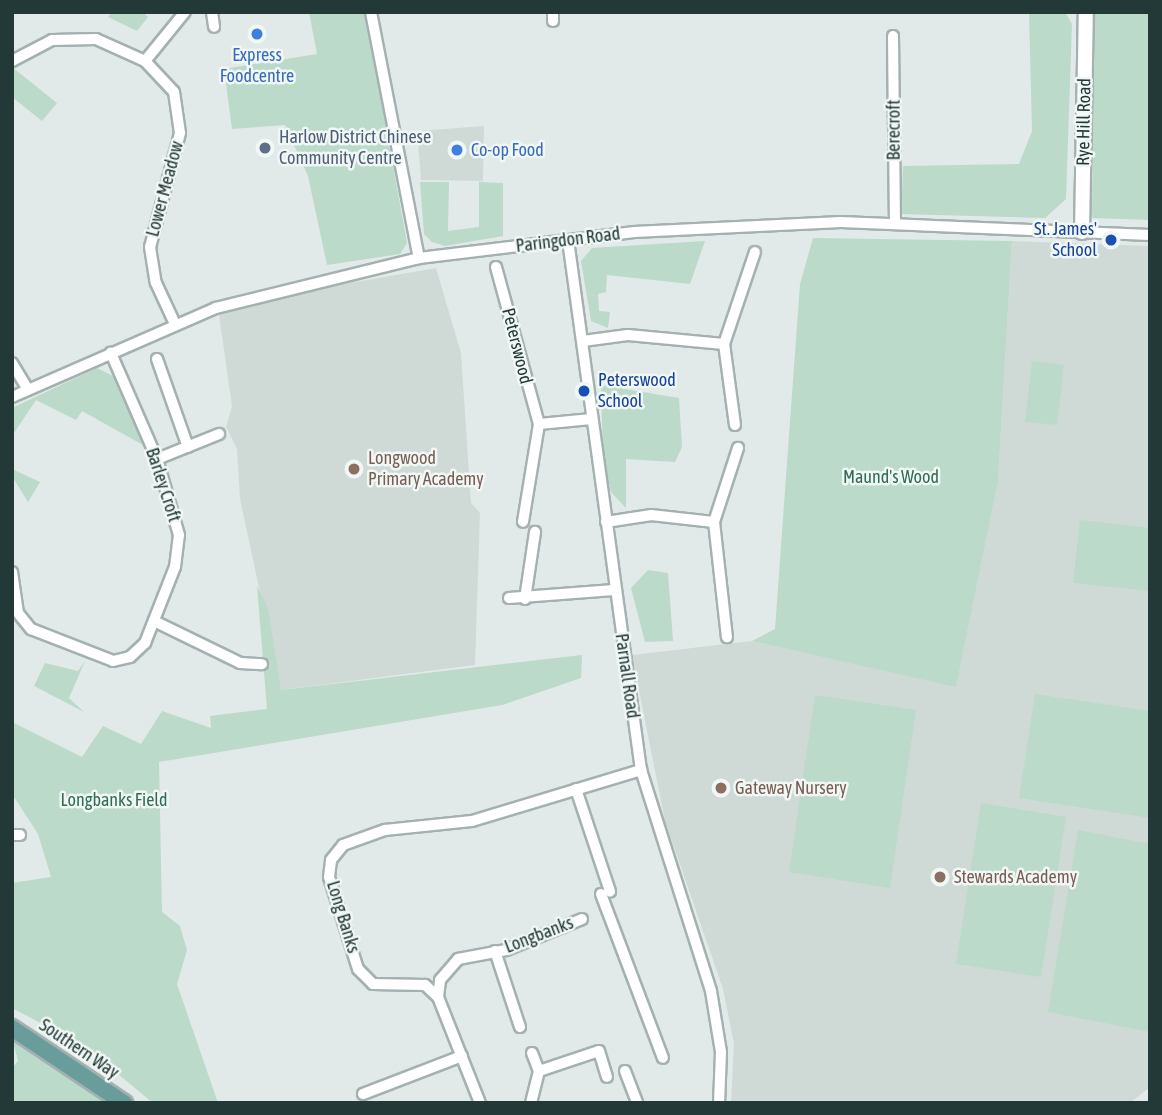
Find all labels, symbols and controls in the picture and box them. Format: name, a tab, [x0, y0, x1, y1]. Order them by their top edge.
marker: Express Foodcentre	[249, 26, 265, 42]
place label: Express Foodcentre	[220, 45, 294, 88]
street label: Rye Hill Road	[1072, 78, 1096, 166]
street label: Berecroft	[883, 100, 905, 160]
place label: Harlow District Chinese Community Centre	[279, 127, 431, 170]
street label: Lower Meadow	[142, 139, 188, 239]
place label: Co-op Food	[471, 139, 544, 161]
marker: Harlow District Chinese Community Centre	[257, 140, 273, 156]
marker: Co-op Food	[449, 142, 465, 158]
place label: St. James' School	[1034, 219, 1097, 262]
street label: Paringdon Road	[515, 223, 621, 257]
marker: St. James' School	[1103, 232, 1119, 248]
street label: Peterswood	[497, 306, 537, 386]
place label: Peterswood School	[598, 370, 676, 412]
marker: Peterswood School	[576, 383, 592, 399]
street label: Barley Croft	[141, 445, 185, 525]
place label: Longwood Primary Academy	[368, 448, 484, 490]
marker: Longwood Primary Academy	[346, 461, 362, 477]
park label: Maund's Wood	[843, 466, 939, 488]
street label: Parnall Road	[610, 632, 644, 720]
place label: Gateway Nursery	[735, 777, 847, 799]
marker: Gateway Nursery	[713, 780, 729, 796]
park label: Longbanks Field	[61, 789, 167, 811]
place label: Stewards Academy	[954, 866, 1077, 888]
marker: Stewards Academy	[932, 869, 948, 885]
street label: Long Banks	[322, 878, 364, 956]
street label: Longbanks	[502, 912, 576, 958]
street label: Southern Way	[35, 1014, 123, 1084]

